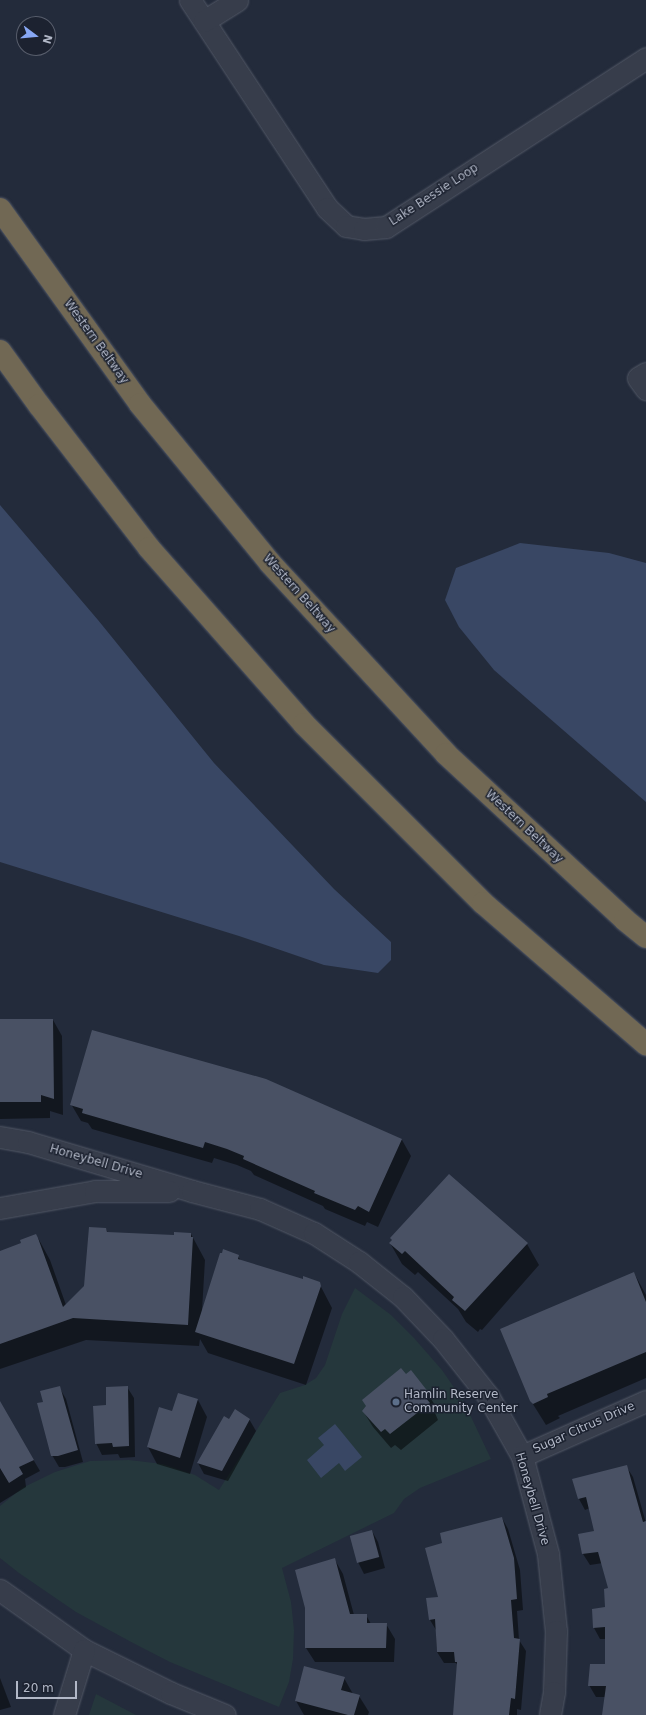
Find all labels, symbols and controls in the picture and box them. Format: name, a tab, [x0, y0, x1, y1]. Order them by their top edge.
north arrow	[16, 16, 56, 56]
text: N	[40, 33, 55, 45]
street label: Lake Bessie Loop	[387, 161, 481, 229]
street label: Western Beltway	[61, 297, 131, 387]
street label: Western Beltway	[260, 552, 338, 636]
street label: Western Beltway	[482, 787, 566, 867]
street label: Honeybell Drive	[48, 1142, 144, 1182]
place label: Hamlin Reserve Community Center	[404, 1388, 518, 1416]
marker: Hamlin Reserve Community Center	[391, 1397, 401, 1407]
street label: Sugar Citrus Drive	[531, 1399, 637, 1457]
street label: Honeybell Drive	[512, 1451, 552, 1547]
scale bar	[18, 1673, 79, 1699]
text: 20 m	[23, 1681, 54, 1695]

